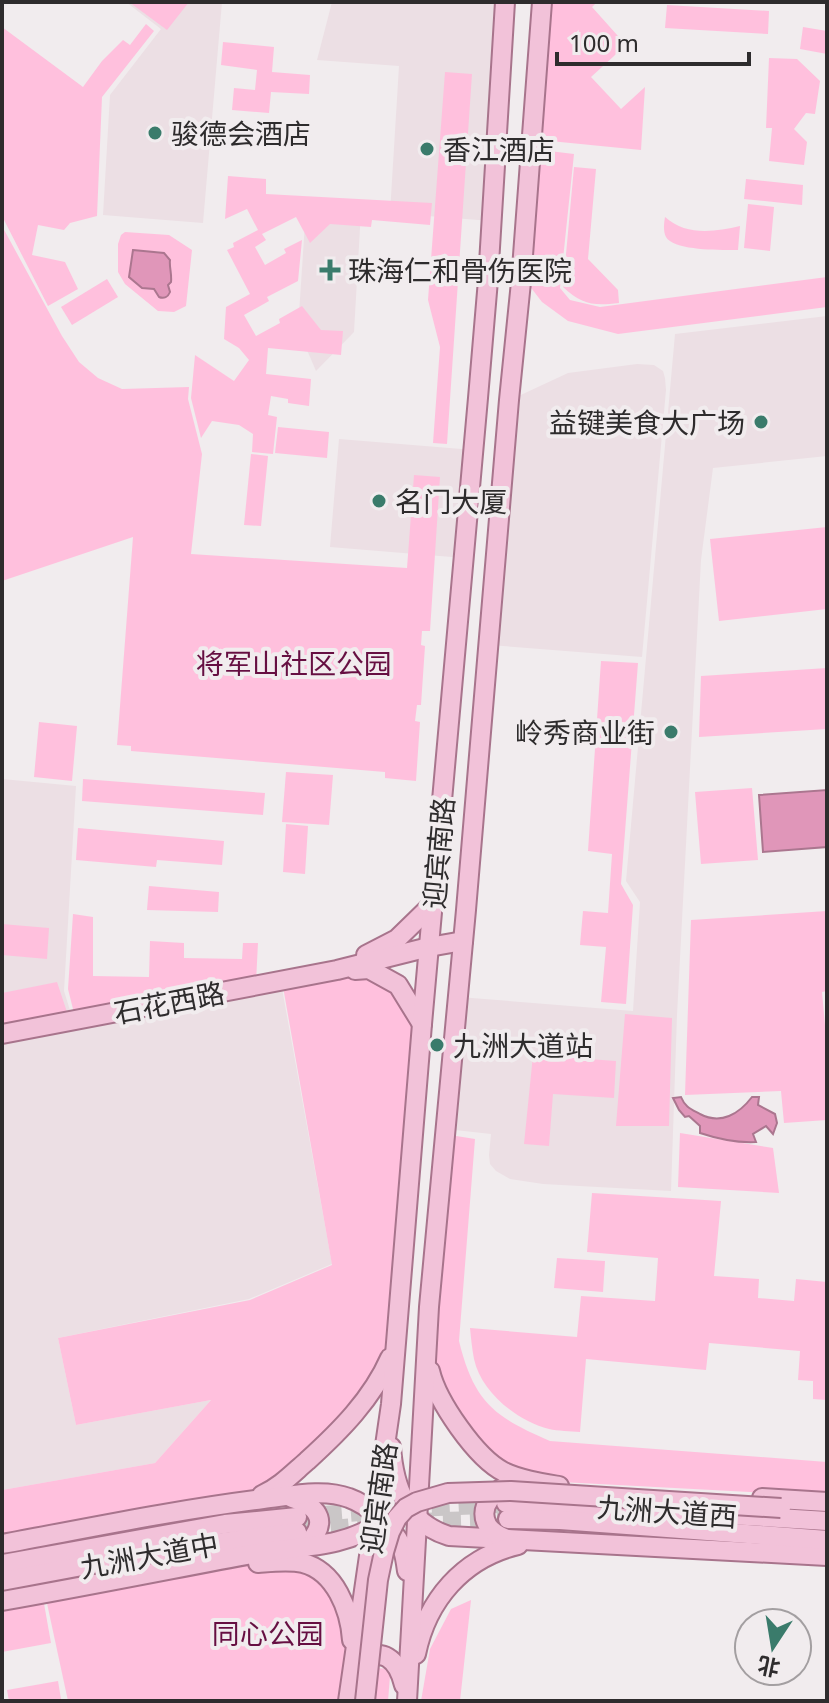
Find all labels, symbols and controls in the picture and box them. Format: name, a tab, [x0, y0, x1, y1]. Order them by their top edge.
scale bar	[557, 16, 749, 66]
text: 100 m	[569, 26, 639, 59]
place label: 骏德会酒店	[171, 114, 311, 152]
marker: 骏德会酒店	[146, 124, 164, 142]
place label: 香江酒店	[443, 130, 555, 168]
marker: 香江酒店	[418, 140, 436, 158]
place label: 珠海仁和骨伤医院	[348, 251, 572, 289]
marker: 珠海仁和骨伤医院	[319, 259, 341, 281]
place label: 益键美食大广场	[549, 403, 745, 441]
marker: 益键美食大广场	[752, 413, 770, 431]
place label: 名门大厦	[395, 482, 507, 520]
marker: 名门大厦	[370, 492, 388, 510]
park label: 将军山社区公园	[196, 644, 392, 682]
place label: 岭秀商业街	[515, 713, 655, 751]
marker: 岭秀商业街	[662, 723, 680, 741]
street label: 迎宾南路	[414, 796, 462, 910]
street label: 石花西路	[110, 973, 228, 1031]
place label: 九洲大道站	[453, 1026, 593, 1064]
marker: 九洲大道站	[428, 1036, 446, 1054]
street label: 迎宾南路	[351, 1440, 405, 1556]
street label: 九洲大道西	[596, 1487, 738, 1535]
street label: 九洲大道中	[77, 1524, 221, 1586]
north arrow	[733, 1607, 813, 1687]
park label: 同心公园	[212, 1614, 324, 1652]
text: 北	[755, 1651, 783, 1685]

